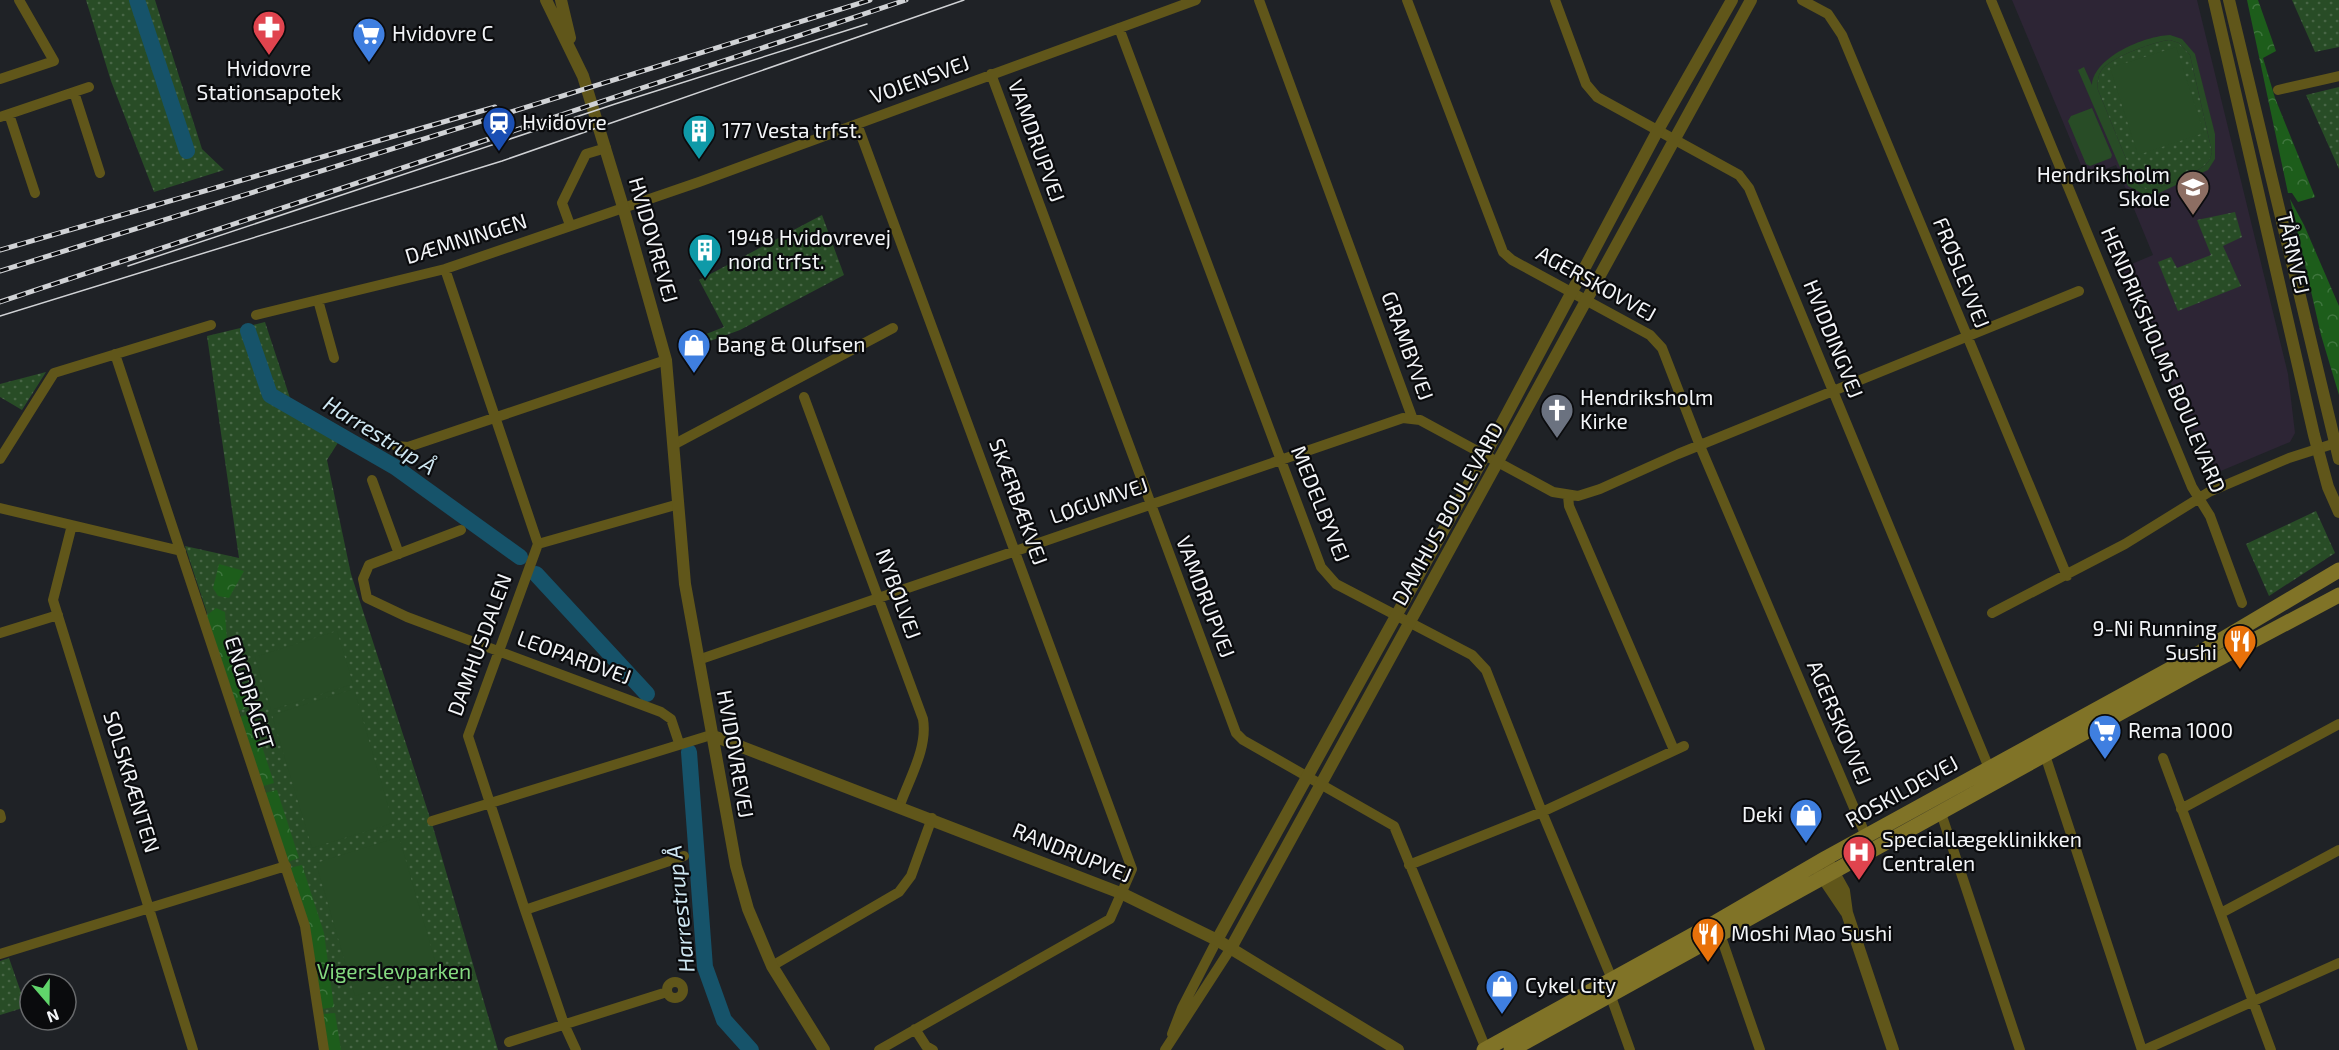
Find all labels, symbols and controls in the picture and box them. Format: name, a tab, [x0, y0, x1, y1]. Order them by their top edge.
pharmacy icon: Hvidovre Stationsapotek	[251, 9, 287, 56]
supermarket icon: Hvidovre C	[351, 16, 387, 63]
place label: Hvidovre C	[392, 20, 493, 45]
street label: VOJENSVEJ	[867, 49, 972, 108]
place label: Hvidovre Stationsapotek	[197, 55, 342, 104]
street label: VAMDRUPVEJ	[1004, 76, 1071, 205]
station icon: Hvidovre	[481, 105, 517, 152]
place label: Hvidovre	[522, 109, 607, 134]
building icon: 177 Vesta trfst.	[681, 113, 717, 160]
place label: 177 Vesta trfst.	[722, 117, 862, 142]
place label: Hendriksholm Skole	[2037, 161, 2170, 210]
school or university icon: Hendriksholm Skole	[2175, 169, 2211, 216]
street label: HVIDOVREVEJ	[625, 174, 684, 305]
street label: DÆMNINGEN	[402, 207, 530, 268]
street label: TÅRNVEJ	[2273, 209, 2316, 296]
street label: FRØSLEVVEJ	[1929, 213, 1996, 331]
street label: HENDRIKSHOLMS BOULEVARD	[2097, 223, 2232, 496]
place label: 1948 Hvidovrevej nord trfst.	[728, 224, 891, 273]
building icon: 1948 Hvidovrevej nord trfst.	[687, 232, 723, 279]
street label: AGERSKOVVEJ	[1533, 240, 1661, 326]
street label: HVIDDINGVEJ	[1799, 276, 1869, 401]
street label: GRAMBYVEJ	[1377, 288, 1440, 403]
shop icon: Bang & Olufsen	[676, 327, 712, 374]
place label: Bang & Olufsen	[717, 331, 865, 356]
place label: Hendriksholm Kirke	[1580, 384, 1713, 433]
water label: Harrestrup Å	[319, 389, 442, 479]
church icon: Hendriksholm Kirke	[1539, 392, 1575, 439]
street label: DAMHUS BOULEVARD	[1386, 417, 1507, 609]
street label: SKÆRBÆKVEJ	[985, 435, 1054, 568]
street label: MEDELBYVEJ	[1287, 442, 1356, 565]
street label: LØGUMVEJ	[1046, 471, 1151, 528]
street label: VAMDRUPVEJ	[1172, 532, 1241, 661]
street label: NYBØLVEJ	[872, 545, 927, 642]
street label: DAMHUSDALEN	[441, 570, 516, 719]
place label: 9-Ni Running Sushi	[2092, 615, 2217, 664]
restaurant icon: 9-Ni Running Sushi	[2222, 623, 2258, 670]
street label: LEOPARDVEJ	[514, 624, 635, 689]
street label: ENGDRAGET	[220, 633, 280, 752]
street label: AGERSKOVVEJ	[1803, 656, 1878, 789]
street label: HVIDOVREVEJ	[713, 688, 760, 820]
street label: SOLSKRÆNTEN	[99, 708, 166, 855]
supermarket icon: Rema 1000	[2087, 713, 2123, 760]
place label: Rema 1000	[2128, 717, 2233, 742]
street label: ROSKILDEVEJ	[1841, 749, 1962, 832]
shop icon: Deki	[1788, 797, 1824, 844]
place label: Deki	[1742, 801, 1783, 826]
street label: RANDRUPVEJ	[1010, 816, 1136, 887]
place label: Speciallægeklinikken Centralen	[1882, 826, 2082, 875]
hospital icon: Speciallægeklinikken Centralen	[1841, 834, 1877, 881]
water label: Harrestrup Å	[659, 844, 699, 974]
restaurant icon: Moshi Mao Sushi	[1690, 916, 1726, 963]
place label: Moshi Mao Sushi	[1731, 920, 1893, 945]
park label: Vigerslevparken	[317, 958, 471, 983]
shop icon: Cykel City	[1484, 968, 1520, 1015]
north arrow	[18, 972, 78, 1032]
place label: Cykel City	[1525, 972, 1616, 997]
text: N	[45, 1006, 62, 1027]

